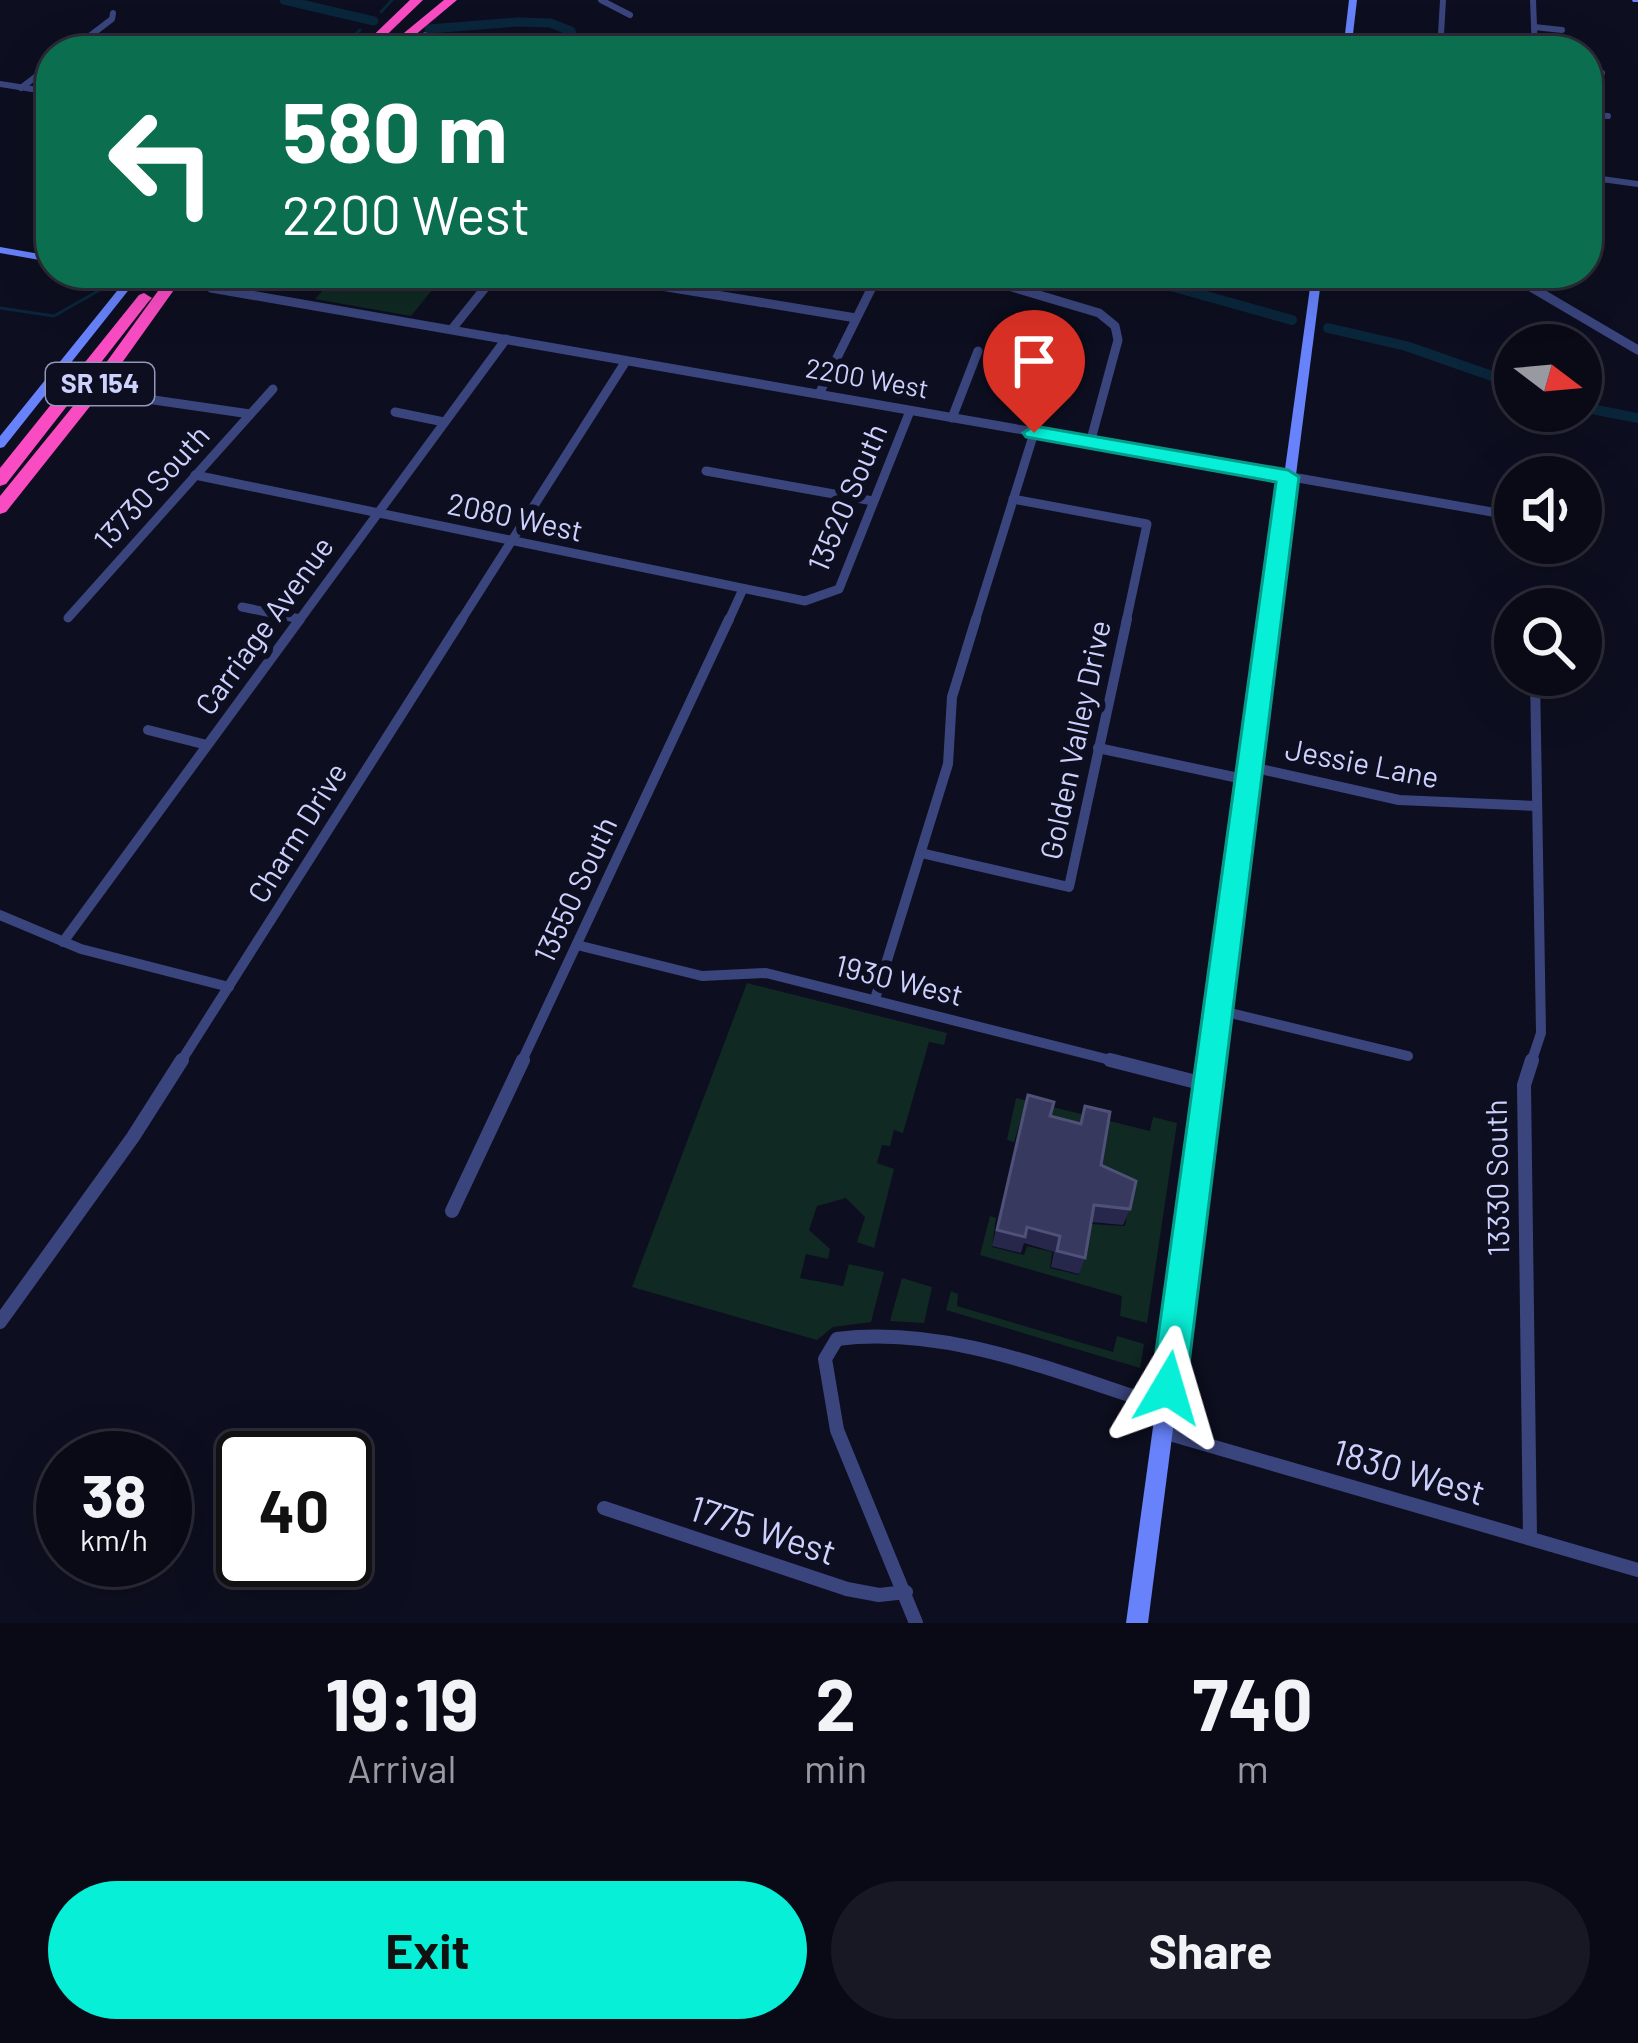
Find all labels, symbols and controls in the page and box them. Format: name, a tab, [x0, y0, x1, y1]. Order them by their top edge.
text: 580 m	[282, 79, 508, 180]
icon: left	[84, 84, 240, 240]
text: 2200 West	[282, 181, 530, 246]
pin	[983, 310, 1085, 433]
north arrow	[1494, 324, 1602, 432]
map controls	[1494, 324, 1602, 696]
icon: arrive	[1001, 328, 1067, 394]
street label: 2200 West	[803, 350, 931, 404]
road number: SR 154	[46, 363, 154, 405]
street label: 13730 South	[85, 417, 216, 557]
street label: 13520 South	[799, 418, 893, 577]
button: sound	[1494, 456, 1602, 564]
street label: 2080 West	[444, 484, 586, 548]
street label: Carriage Avenue	[187, 529, 340, 721]
button: search	[1494, 588, 1602, 696]
street label: Golden Valley Drive	[1031, 617, 1117, 863]
street label: Jessie Lane	[1283, 730, 1442, 795]
street label: Charm Drive	[239, 755, 354, 909]
street label: 13550 South	[525, 811, 624, 968]
street label: 1930 West	[832, 946, 967, 1012]
street label: 13330 South	[1477, 1099, 1515, 1257]
position arrow	[1105, 1325, 1231, 1451]
street label: 1830 West	[1328, 1428, 1491, 1513]
speed limit sign: 40	[216, 1431, 372, 1587]
text: 38	[82, 1458, 146, 1530]
street label: 1775 West	[685, 1485, 842, 1572]
text: km/h	[80, 1521, 148, 1557]
text: 19:19	[325, 1659, 479, 1745]
text: 2	[815, 1659, 856, 1745]
text: 740	[1192, 1659, 1313, 1745]
text: Arrival	[348, 1744, 457, 1791]
text: min	[804, 1744, 867, 1791]
text: m	[1236, 1744, 1269, 1791]
button: Exit	[48, 1881, 807, 2019]
button: Share	[831, 1881, 1590, 2019]

